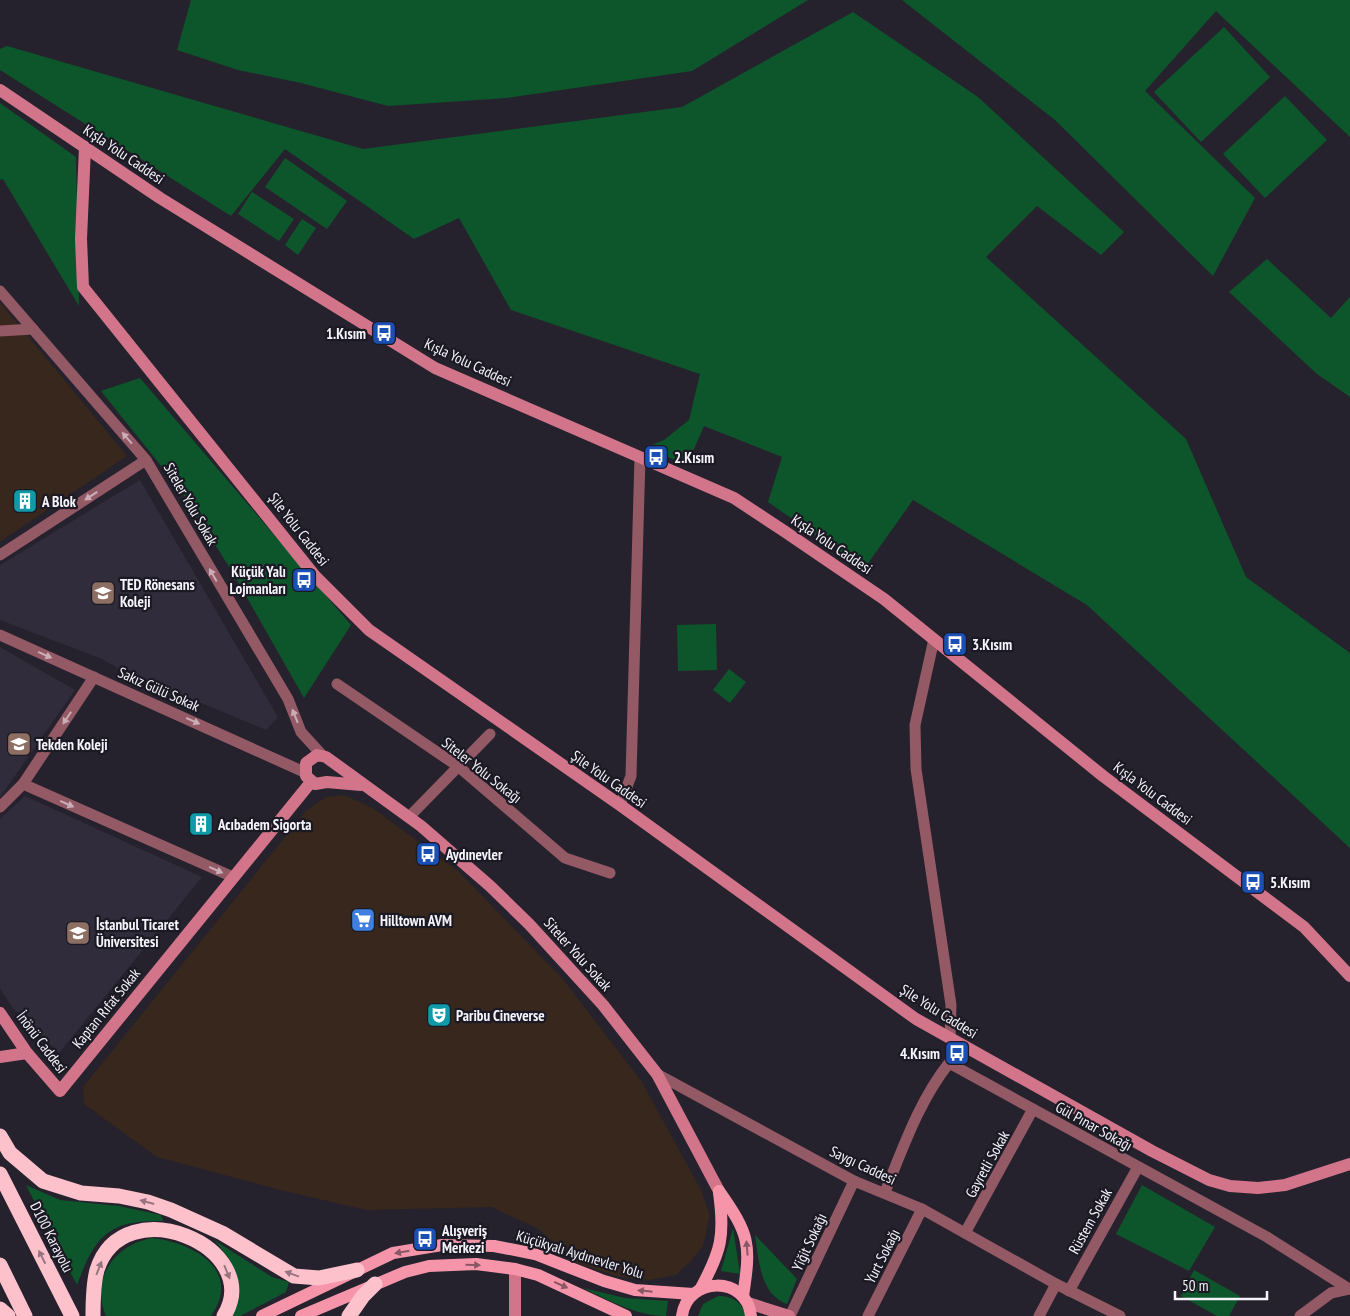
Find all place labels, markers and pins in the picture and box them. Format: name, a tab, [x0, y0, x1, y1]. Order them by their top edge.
bus stop icon: 1.Kısım	[371, 320, 397, 346]
place label: 1.Kısım	[326, 324, 366, 343]
bus stop icon: 2.Kısım	[643, 444, 669, 470]
place label: 2.Kısım	[674, 448, 714, 467]
building icon: A Blok	[12, 488, 38, 514]
place label: A Blok	[41, 492, 77, 511]
place label: Küçük Yalı Lojmanları	[229, 562, 286, 598]
bus stop icon: Küçük Yalı Lojmanları	[291, 567, 317, 593]
place label: TED Rönesans Koleji	[120, 575, 195, 611]
school or university icon: TED Rönesans Koleji	[90, 580, 116, 606]
bus stop icon: 3.Kısım	[942, 631, 968, 657]
place label: 3.Kısım	[972, 635, 1012, 654]
school or university icon: Tekden Koleji	[6, 731, 32, 757]
place label: Tekden Koleji	[36, 735, 108, 754]
building icon: Acıbadem Sigorta	[188, 811, 214, 837]
place label: Acıbadem Sigorta	[217, 815, 311, 834]
bus stop icon: Aydınevler	[415, 841, 441, 867]
place label: Aydınevler	[445, 845, 503, 864]
bus stop icon: 5.Kısım	[1240, 869, 1266, 895]
place label: 5.Kısım	[1270, 873, 1310, 892]
supermarket icon: Hilltown AVM	[350, 907, 376, 933]
place label: Hilltown AVM	[380, 911, 452, 930]
place label: İstanbul Ticaret Üniversitesi	[96, 915, 179, 951]
school or university icon: İstanbul Ticaret Üniversitesi	[65, 920, 91, 946]
theatre icon: Paribu Cineverse	[426, 1002, 452, 1028]
place label: Paribu Cineverse	[456, 1006, 545, 1025]
bus stop icon: 4.Kısım	[944, 1040, 970, 1066]
place label: 4.Kısım	[900, 1044, 940, 1063]
place label: Alışveriş Merkezi	[441, 1221, 487, 1257]
bus stop icon: Alışveriş Merkezi	[412, 1226, 438, 1252]

